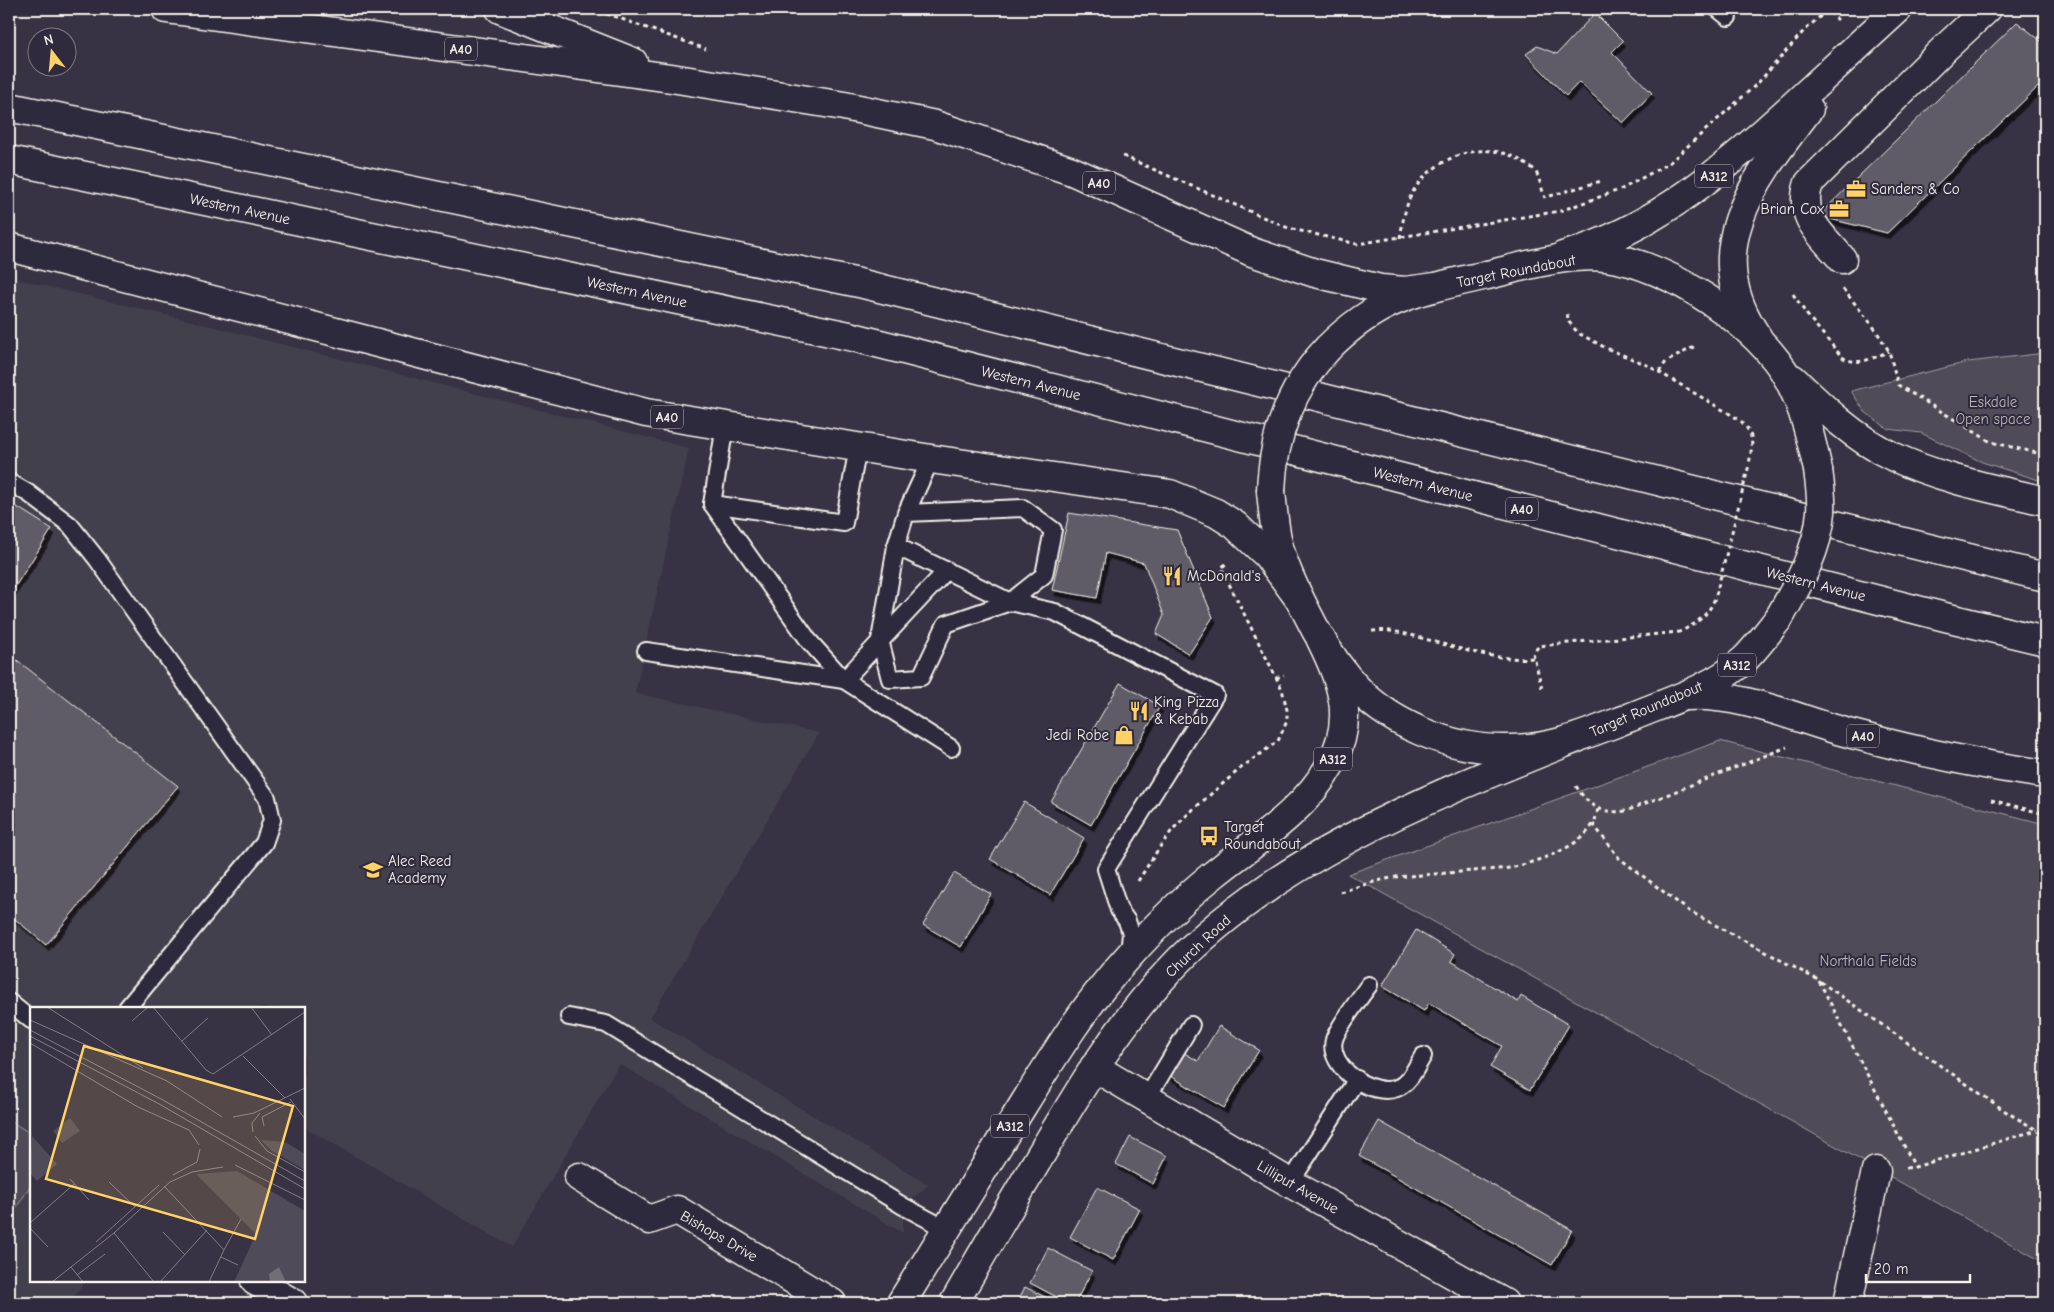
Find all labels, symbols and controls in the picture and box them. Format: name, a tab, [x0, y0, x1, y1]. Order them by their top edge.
north arrow	[28, 28, 78, 78]
text: N	[42, 31, 55, 49]
road number: A40	[445, 38, 477, 61]
road number: A312	[1695, 165, 1733, 188]
road number: A40	[1083, 172, 1115, 194]
office icon: Sanders & Co	[1845, 178, 1867, 200]
place label: Sanders & Co	[1871, 180, 1960, 198]
street label: Western Avenue	[188, 190, 292, 229]
office icon: Brian Cox	[1828, 198, 1850, 220]
place label: Brian Cox	[1760, 200, 1825, 218]
street label: Target Roundabout	[1455, 251, 1578, 291]
street label: Western Avenue	[585, 273, 689, 312]
street label: Western Avenue	[979, 362, 1083, 404]
park label: Eskdale Open space	[1955, 393, 2031, 428]
road number: A40	[651, 406, 683, 428]
street label: Western Avenue	[1371, 463, 1475, 505]
road number: A40	[1506, 498, 1538, 520]
street label: Western Avenue	[1764, 563, 1868, 605]
restaurant icon: McDonald's	[1161, 565, 1183, 587]
place label: McDonald's	[1187, 567, 1261, 585]
road number: A312	[1718, 654, 1756, 676]
street label: Target Roundabout	[1587, 677, 1706, 741]
place label: King Pizza & Kebab	[1154, 693, 1219, 728]
restaurant icon: King Pizza & Kebab	[1128, 700, 1150, 722]
shop icon: Jedi Robe	[1113, 724, 1135, 746]
road number: A40	[1847, 724, 1879, 748]
place label: Jedi Robe	[1046, 726, 1109, 744]
road number: A312	[1314, 748, 1352, 771]
place label: Target Roundabout	[1224, 818, 1301, 853]
bus stop icon: Target Roundabout	[1198, 825, 1220, 847]
place label: Alec Reed Academy	[388, 852, 452, 887]
school or university icon: Alec Reed Academy	[362, 859, 384, 881]
street label: Church Road	[1161, 911, 1235, 981]
park label: Northala Fields	[1820, 952, 1916, 970]
inset map	[30, 1007, 305, 1282]
road number: A312	[991, 1114, 1029, 1138]
street label: Lilliput Avenue	[1254, 1156, 1343, 1218]
street label: Bishops Drive	[677, 1207, 761, 1266]
scale bar	[1866, 1252, 1970, 1284]
text: 20 m	[1874, 1260, 1908, 1278]

